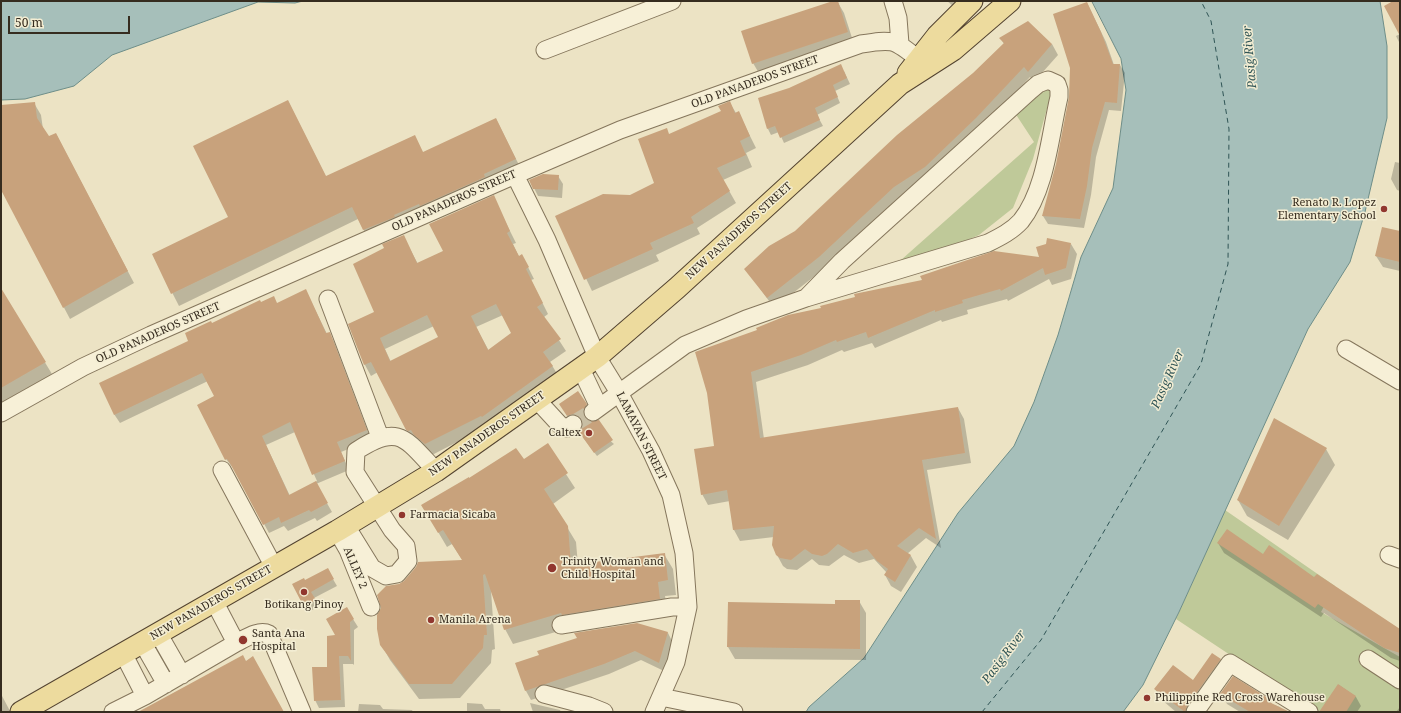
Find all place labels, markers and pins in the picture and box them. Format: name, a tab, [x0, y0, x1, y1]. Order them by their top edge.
place label: Renato R. Lopez Elementary School	[1278, 196, 1376, 222]
marker: Renato R. Lopez Elementary School	[1379, 204, 1389, 214]
place label: Caltex	[549, 426, 581, 440]
marker: Caltex	[584, 428, 594, 438]
place label: Farmacia Sicaba	[410, 508, 496, 522]
marker: Farmacia Sicaba	[397, 510, 407, 520]
place label: Trinity Woman and Child Hospital	[561, 555, 664, 581]
marker: Trinity Woman and Child Hospital	[546, 562, 558, 574]
marker: Botikang Pinoy	[299, 587, 309, 597]
place label: Botikang Pinoy	[264, 598, 344, 612]
place label: Manila Arena	[439, 613, 511, 627]
marker: Manila Arena	[426, 615, 436, 625]
place label: Santa Ana Hospital	[252, 627, 305, 653]
marker: Santa Ana Hospital	[237, 634, 249, 646]
place label: Philippine Red Cross Warehouse	[1155, 691, 1325, 705]
marker: Philippine Red Cross Warehouse	[1142, 693, 1152, 703]

